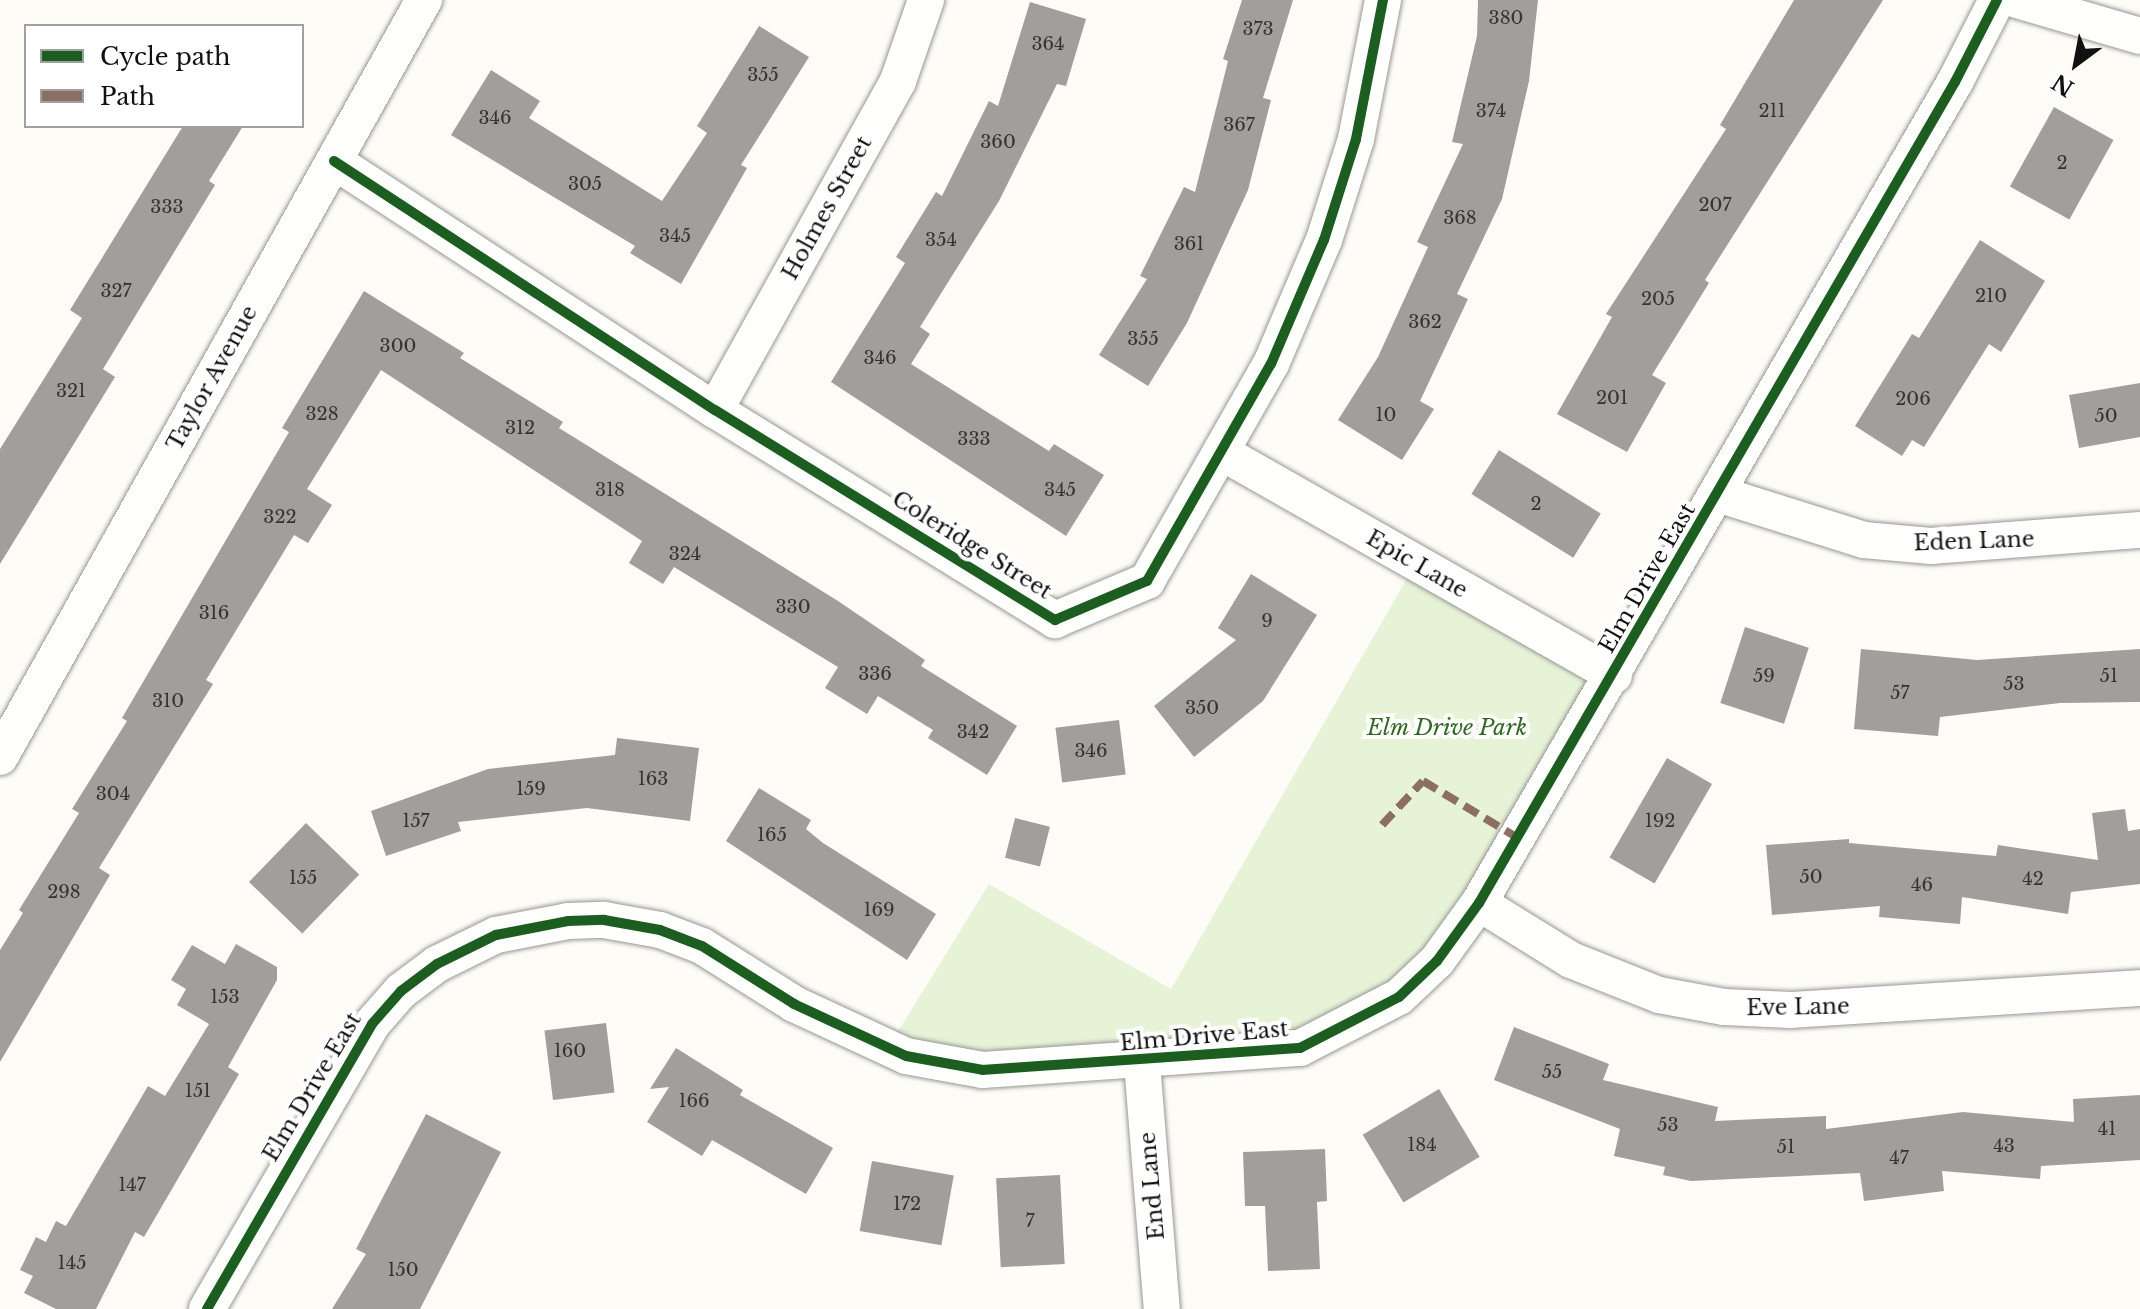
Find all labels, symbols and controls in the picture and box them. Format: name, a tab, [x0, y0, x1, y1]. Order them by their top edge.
house number: 380	[1489, 7, 1523, 29]
house number: 373	[1242, 18, 1274, 40]
legend	[24, 24, 304, 128]
north arrow	[2036, 24, 2116, 104]
house number: 364	[1031, 33, 1065, 55]
text: Cycle path	[100, 42, 231, 71]
house number: 355	[747, 64, 779, 86]
text: N	[2047, 68, 2079, 102]
text: Path	[100, 82, 155, 111]
house number: 374	[1476, 100, 1506, 122]
house number: 211	[1758, 100, 1786, 122]
house number: 346	[478, 107, 512, 129]
house number: 367	[1223, 114, 1255, 136]
house number: 360	[980, 131, 1016, 153]
street label: Holmes Street	[777, 132, 877, 284]
house number: 2	[2056, 152, 2068, 174]
house number: 305	[568, 173, 602, 195]
house number: 207	[1699, 194, 1731, 216]
house number: 333	[150, 196, 184, 218]
house number: 368	[1443, 207, 1477, 229]
house number: 345	[659, 225, 691, 247]
house number: 354	[925, 229, 957, 251]
house number: 361	[1174, 233, 1204, 255]
house number: 327	[100, 280, 132, 302]
house number: 210	[1975, 285, 2007, 307]
house number: 205	[1641, 288, 1675, 310]
street label: Taylor Avenue	[161, 300, 263, 456]
house number: 362	[1408, 311, 1442, 333]
house number: 355	[1127, 328, 1159, 350]
house number: 300	[380, 335, 416, 357]
house number: 346	[863, 347, 897, 369]
house number: 321	[56, 380, 86, 402]
house number: 201	[1596, 387, 1628, 409]
house number: 206	[1895, 388, 1931, 410]
house number: 328	[305, 403, 339, 425]
house number: 10	[1376, 404, 1396, 426]
house number: 50	[2094, 405, 2118, 427]
house number: 312	[505, 417, 535, 439]
house number: 333	[957, 428, 991, 450]
house number: 318	[595, 479, 625, 501]
house number: 345	[1044, 479, 1076, 501]
street label: Coleridge Street	[887, 485, 1057, 605]
house number: 2	[1530, 493, 1542, 515]
street label: Elm Drive East	[1593, 498, 1701, 658]
house number: 322	[263, 506, 297, 528]
street label: Epic Lane	[1362, 524, 1472, 604]
street label: Eden Lane	[1913, 526, 2035, 556]
house number: 324	[669, 543, 701, 565]
house number: 330	[775, 596, 811, 618]
house number: 316	[199, 602, 229, 624]
house number: 9	[1261, 610, 1273, 632]
house number: 336	[858, 663, 892, 685]
house number: 59	[1753, 665, 1775, 687]
house number: 51	[2100, 665, 2118, 687]
house number: 53	[2003, 673, 2025, 695]
house number: 57	[1890, 682, 1910, 704]
house number: 310	[152, 690, 184, 712]
house number: 350	[1185, 697, 1219, 719]
park label: Elm Drive Park	[1367, 715, 1527, 741]
house number: 342	[957, 721, 989, 743]
house number: 346	[1074, 740, 1108, 762]
house number: 163	[638, 768, 668, 790]
house number: 159	[516, 778, 546, 800]
house number: 304	[96, 783, 130, 805]
house number: 157	[402, 810, 430, 832]
house number: 192	[1645, 810, 1675, 832]
house number: 165	[757, 824, 787, 846]
house number: 50	[1799, 866, 1823, 888]
house number: 155	[289, 867, 317, 889]
house number: 42	[2022, 868, 2044, 890]
house number: 46	[1911, 874, 1933, 896]
house number: 298	[47, 881, 81, 903]
house number: 169	[863, 899, 895, 921]
house number: 153	[210, 986, 240, 1008]
street label: Eve Lane	[1746, 993, 1850, 1021]
street label: Elm Drive East	[257, 1008, 367, 1166]
street label: Elm Drive East	[1119, 1015, 1289, 1057]
house number: 160	[554, 1040, 586, 1062]
house number: 55	[1542, 1061, 1562, 1083]
house number: 151	[185, 1080, 211, 1102]
house number: 166	[678, 1090, 710, 1112]
house number: 53	[1657, 1114, 1679, 1136]
house number: 41	[2098, 1118, 2116, 1140]
street label: End Lane	[1134, 1131, 1170, 1241]
house number: 184	[1407, 1134, 1437, 1156]
house number: 43	[1993, 1135, 2015, 1157]
house number: 51	[1777, 1136, 1795, 1158]
house number: 47	[1889, 1147, 1909, 1169]
house number: 147	[118, 1174, 146, 1196]
house number: 172	[893, 1193, 921, 1215]
house number: 7	[1025, 1210, 1035, 1232]
house number: 145	[58, 1252, 86, 1274]
house number: 150	[387, 1259, 419, 1281]

